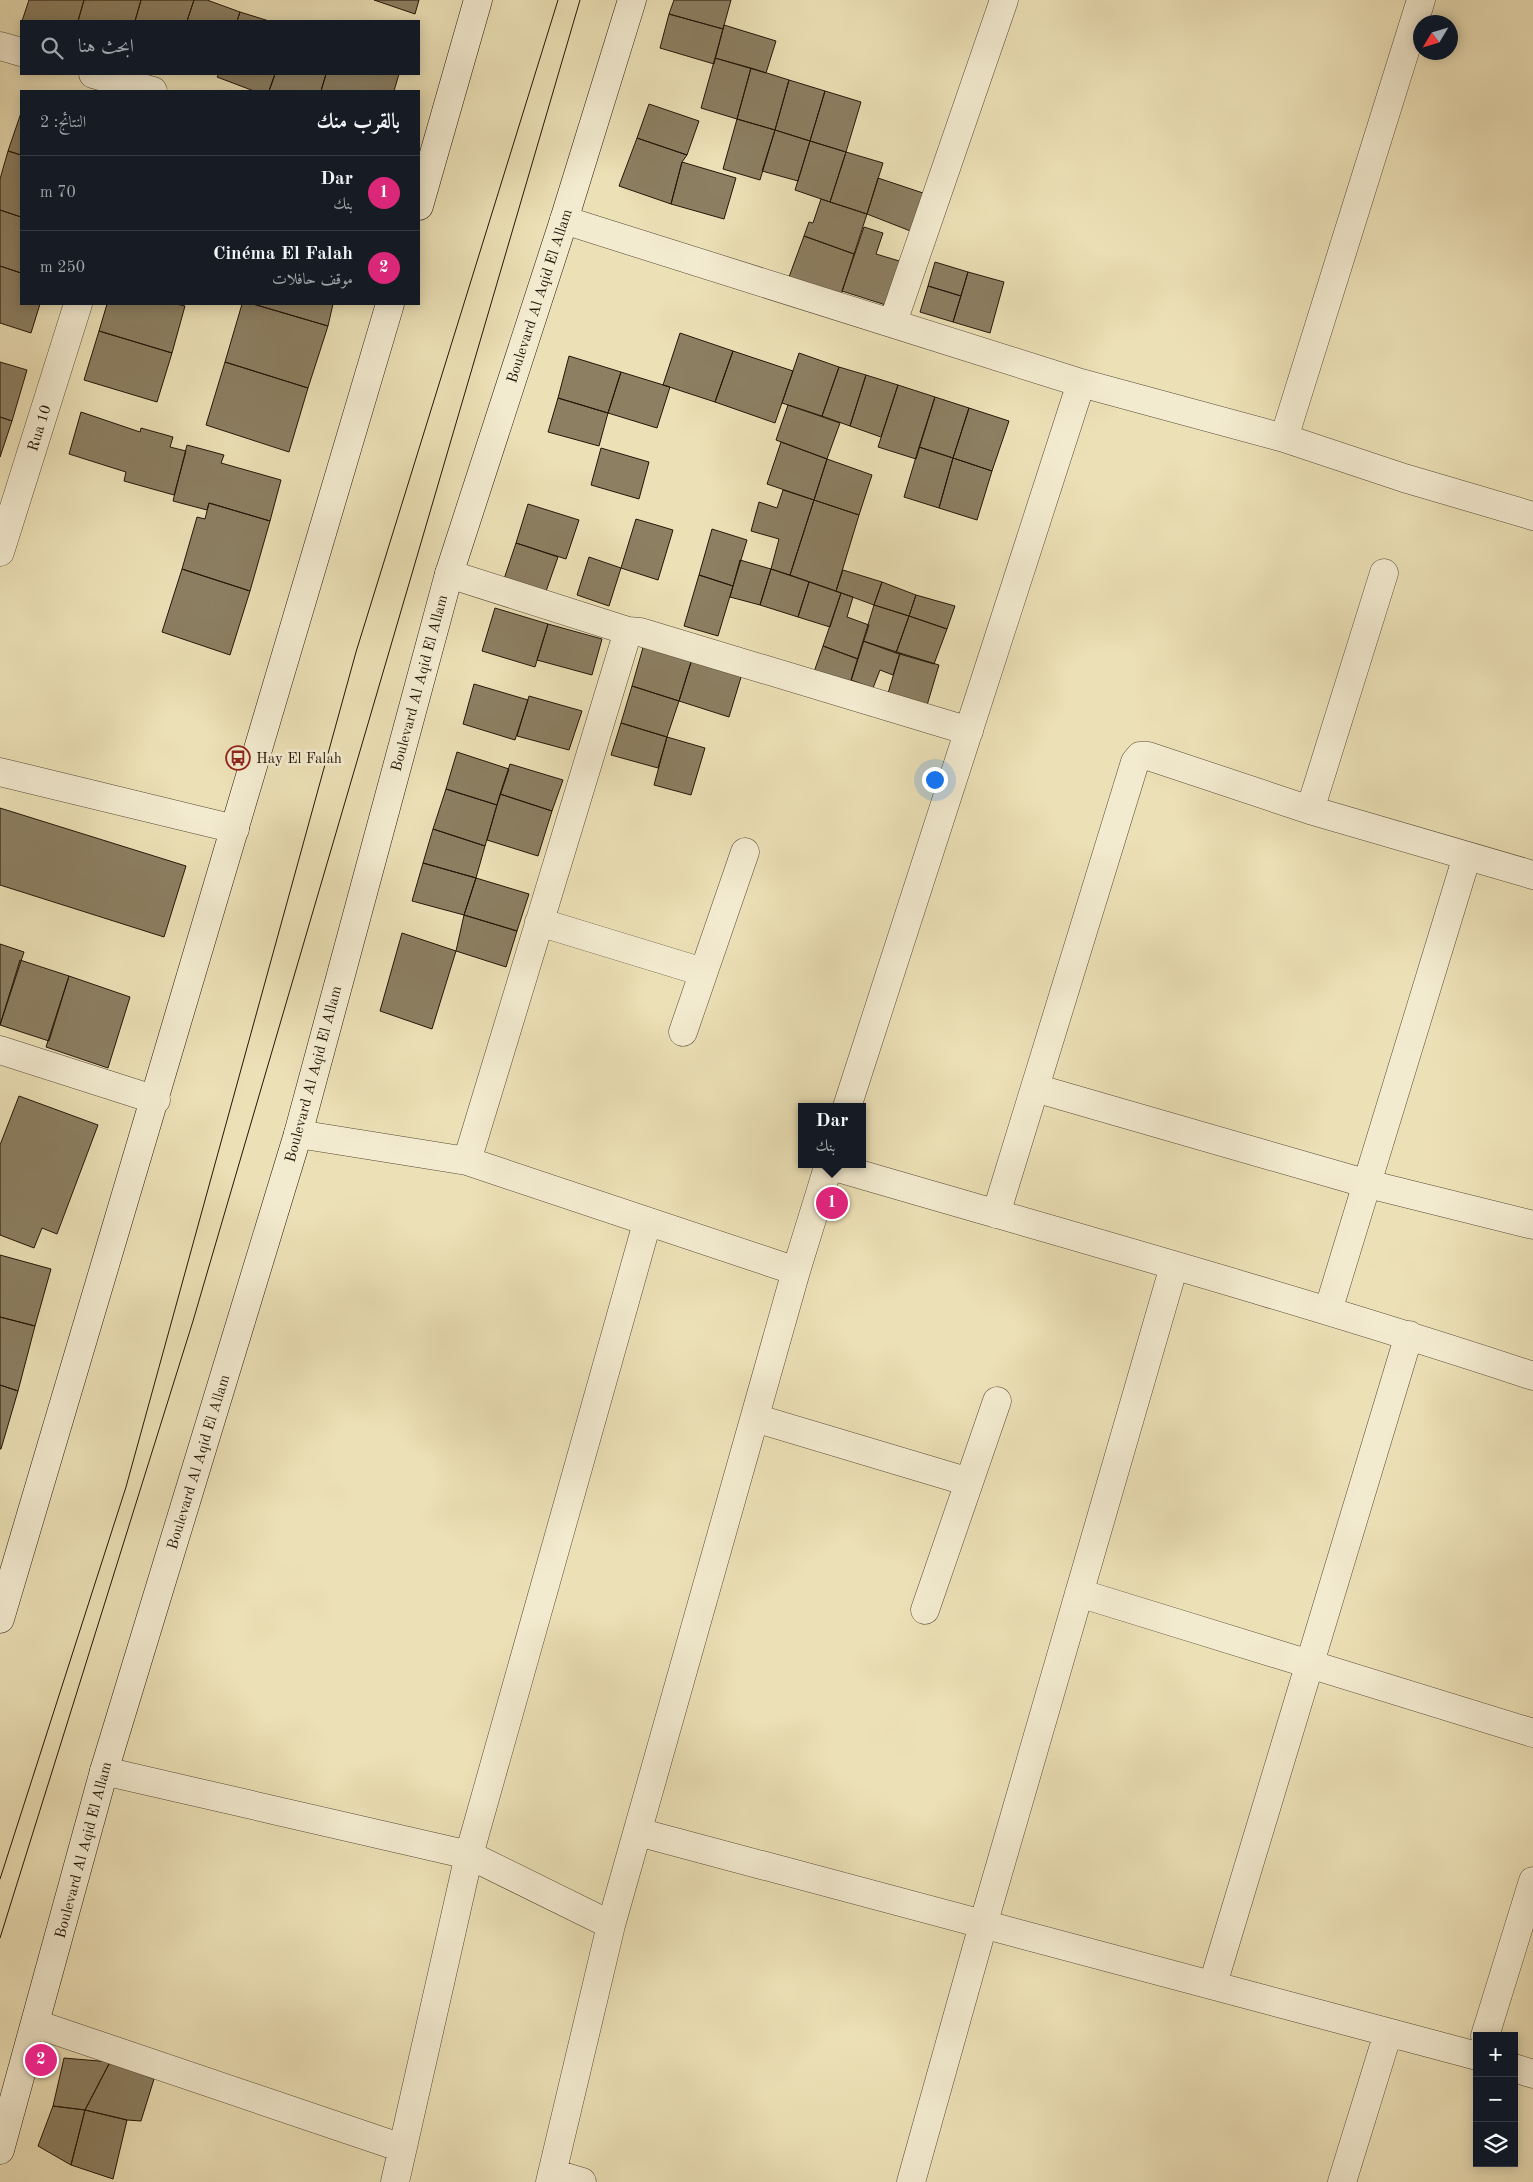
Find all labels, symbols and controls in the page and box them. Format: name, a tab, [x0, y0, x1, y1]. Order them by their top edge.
north arrow	[1413, 15, 1458, 60]
search box	[20, 20, 420, 75]
icon: search	[38, 34, 66, 62]
text: ابحث هنا	[78, 38, 134, 57]
text: بالقرب منك	[317, 112, 400, 133]
text: النتائج: 2	[40, 115, 86, 131]
text: Dar	[320, 170, 353, 189]
text: 70 m	[40, 185, 76, 201]
text: 1	[379, 185, 389, 201]
text: بنك	[333, 197, 353, 213]
street label: Boulevard Al Aqid El Allam	[505, 207, 576, 385]
text: Cinéma El Falah	[213, 245, 353, 264]
text: 250 m	[40, 260, 85, 276]
text: 2	[379, 260, 389, 276]
text: موقف حافلات	[272, 272, 353, 288]
street label: Rua 10	[26, 403, 55, 453]
street label: Boulevard Al Aqid El Allam	[390, 593, 451, 773]
bus stop icon: Hay El Falah	[225, 745, 251, 771]
place label: Hay El Falah	[256, 752, 342, 767]
your location	[922, 767, 948, 793]
street label: Boulevard Al Aqid El Allam	[284, 984, 345, 1164]
popup	[798, 1103, 866, 1168]
text: Dar	[816, 1112, 848, 1131]
text: بنك	[816, 1139, 835, 1155]
pin: 1	[816, 1184, 848, 1222]
street label: Boulevard Al Aqid El Allam	[166, 1373, 233, 1552]
street label: Boulevard Al Aqid El Allam	[54, 1760, 115, 1940]
map controls	[1473, 2032, 1518, 2167]
button: +	[1473, 2032, 1518, 2077]
pin: 2	[25, 2041, 57, 2079]
button: −	[1473, 2077, 1518, 2122]
button: layers	[1473, 2122, 1518, 2167]

